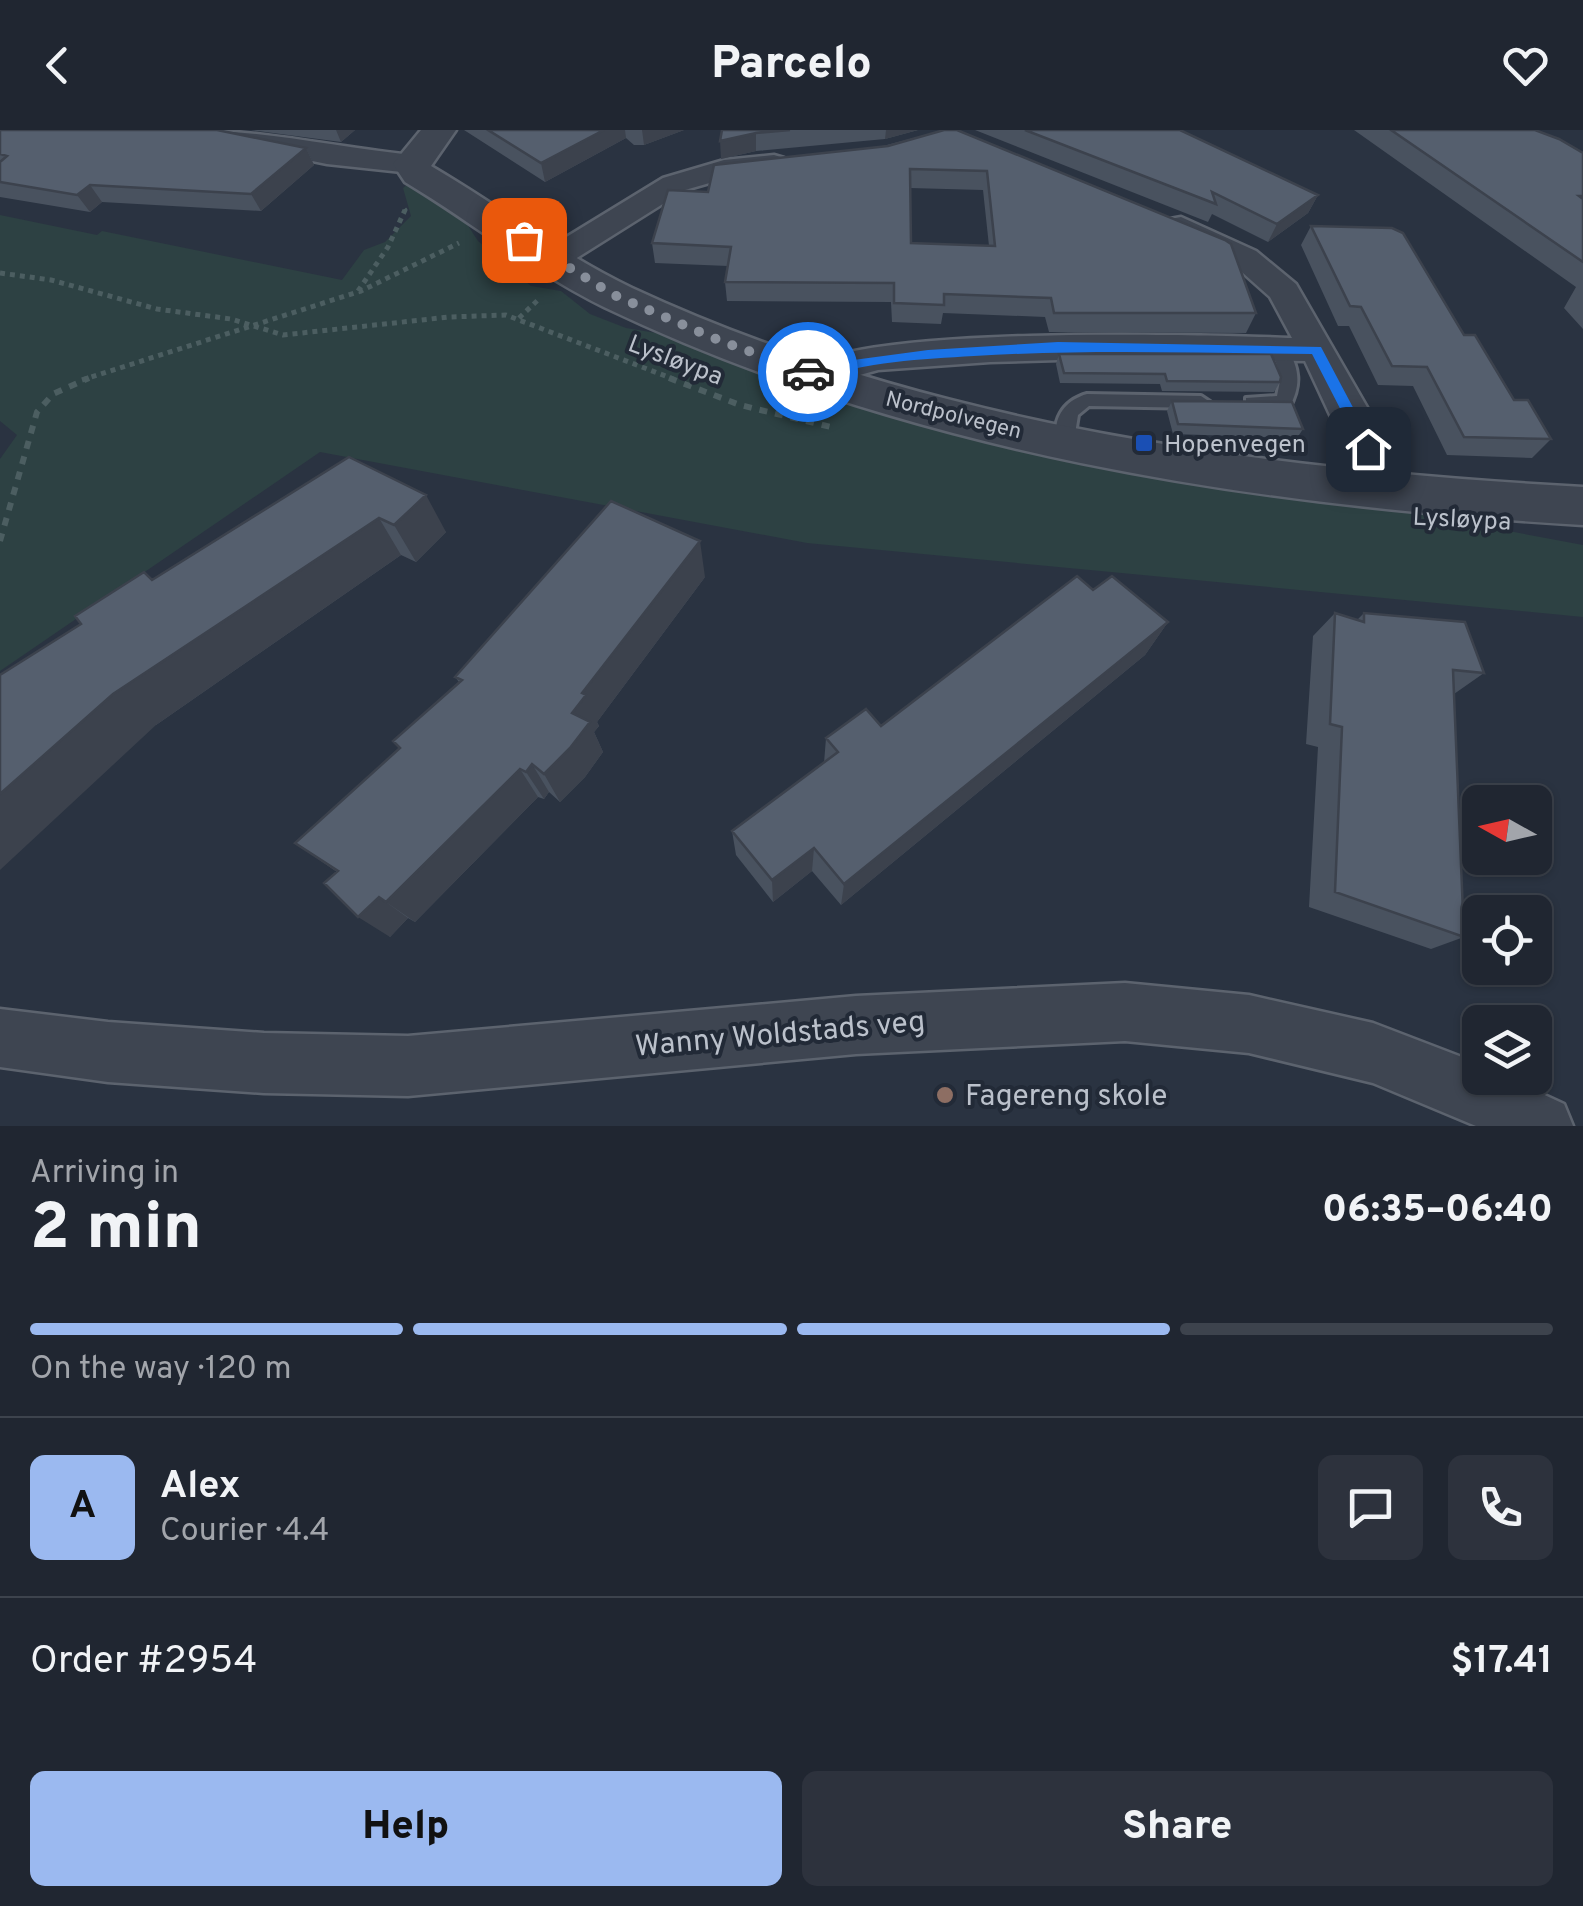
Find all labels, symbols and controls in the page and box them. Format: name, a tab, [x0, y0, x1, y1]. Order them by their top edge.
text: Parcelo	[711, 37, 872, 94]
icon: back	[30, 38, 85, 93]
icon: heart	[1498, 38, 1553, 93]
pin	[482, 198, 567, 283]
icon: bag	[497, 213, 552, 268]
courier	[758, 322, 858, 422]
street label: Lysløypa	[623, 329, 727, 394]
icon: car	[781, 345, 836, 400]
street label: Nordpolvegen	[883, 387, 1024, 446]
pin	[1326, 407, 1411, 492]
icon: home	[1341, 422, 1396, 477]
place label: Hopenvegen	[1164, 430, 1306, 462]
marker: Hopenvegen	[1133, 432, 1155, 454]
street label: Lysløypa	[1412, 502, 1512, 540]
north arrow	[1462, 785, 1552, 875]
map controls	[1462, 785, 1552, 1095]
button: locate	[1462, 895, 1552, 985]
street label: Wanny Woldstads veg	[634, 1004, 927, 1067]
button: layers	[1462, 1005, 1552, 1095]
place label: Fagereng skole	[965, 1079, 1167, 1116]
marker: Fagereng skole	[934, 1084, 956, 1106]
text: Arriving in	[30, 1154, 179, 1194]
text: 06:35–06:40	[1322, 1187, 1553, 1236]
text: 2 min	[30, 1190, 202, 1272]
text: On the way · 120 m	[30, 1350, 292, 1390]
button: chat	[1318, 1455, 1423, 1560]
button: phone	[1448, 1455, 1553, 1560]
text: Alex	[160, 1463, 240, 1512]
text: A	[69, 1483, 96, 1532]
text: Courier · 4.4	[160, 1512, 329, 1552]
text: Order #2954	[30, 1638, 257, 1687]
text: $17.41	[1451, 1638, 1553, 1687]
button: Help	[30, 1771, 782, 1886]
button: Share	[802, 1771, 1553, 1886]

